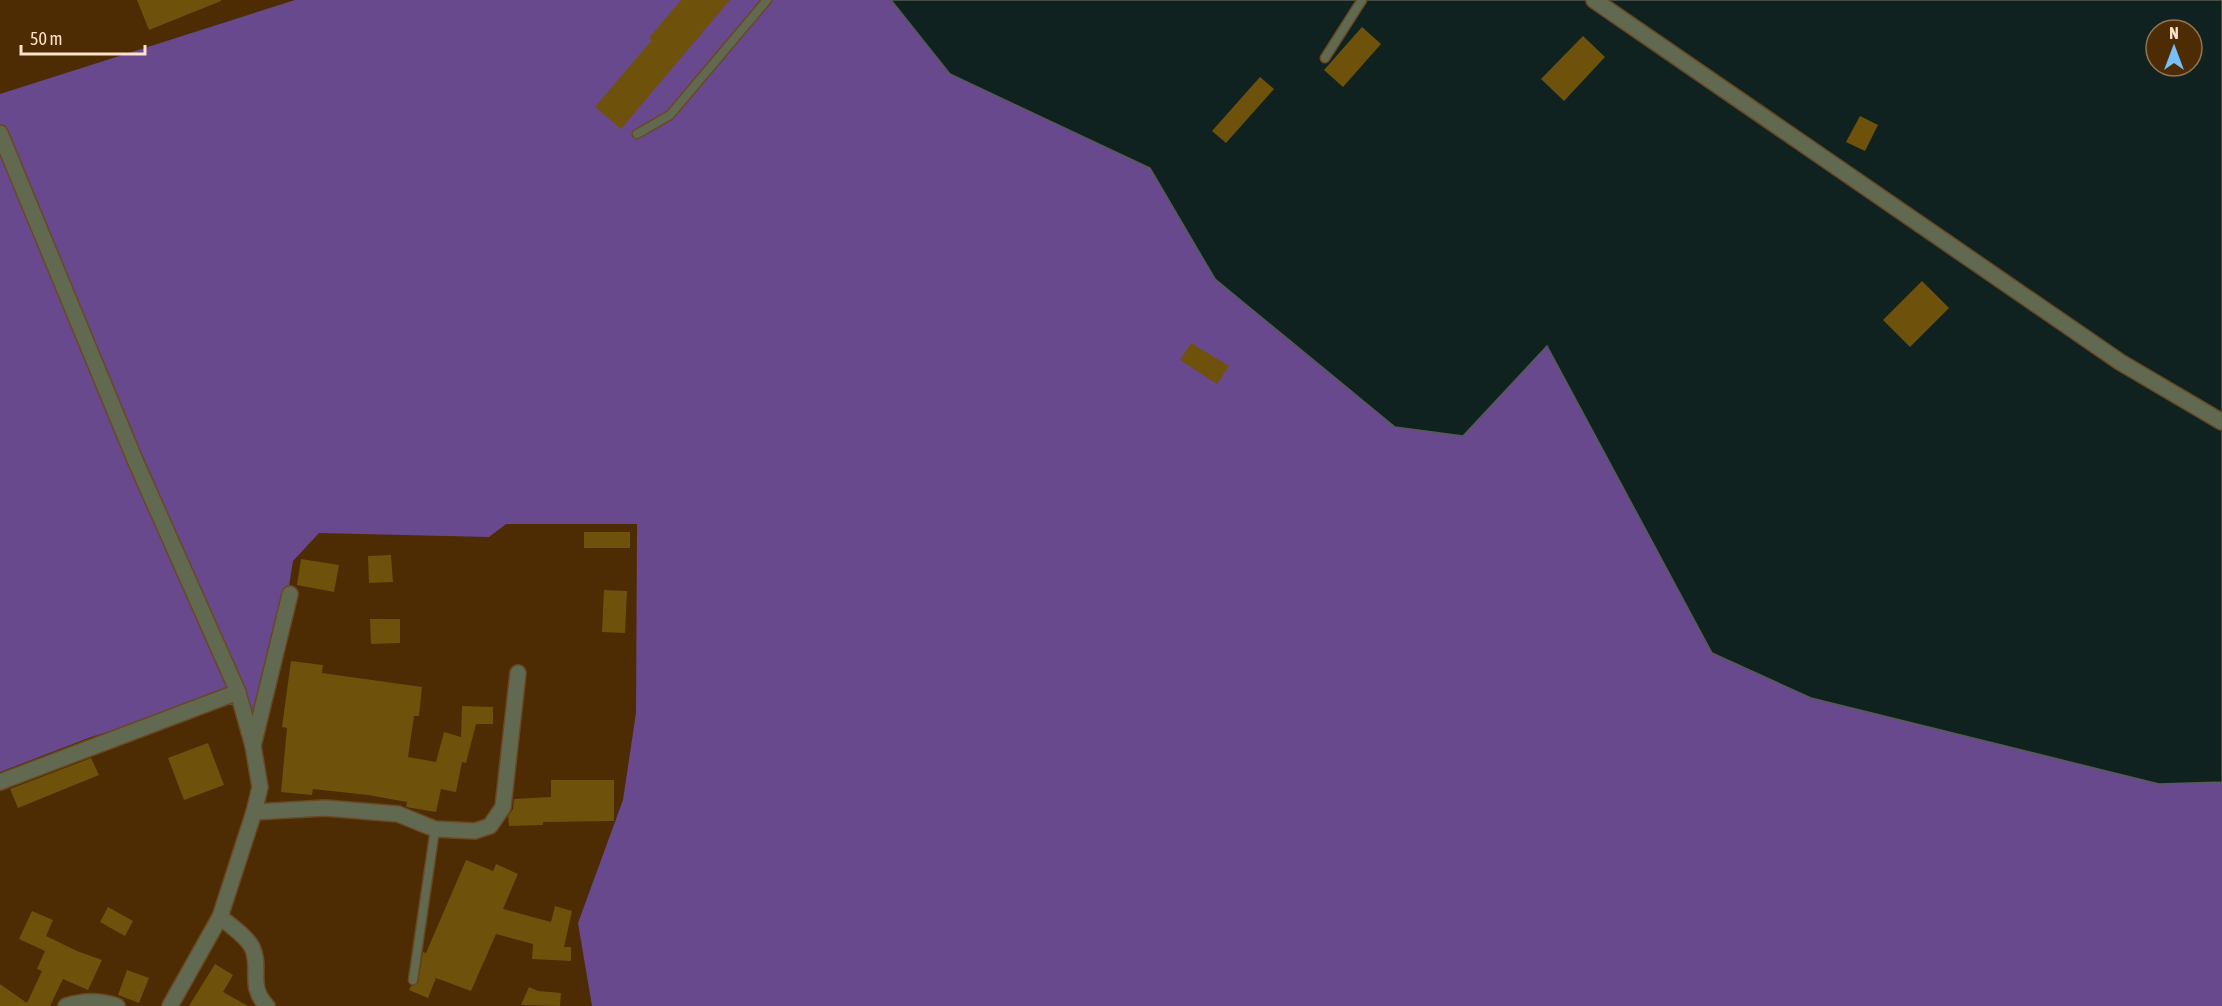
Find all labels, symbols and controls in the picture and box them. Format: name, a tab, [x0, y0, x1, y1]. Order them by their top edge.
scale bar	[21, 18, 146, 56]
north arrow	[2144, 18, 2204, 78]
text: N	[2169, 24, 2179, 42]
text: 50 m	[30, 28, 62, 49]

